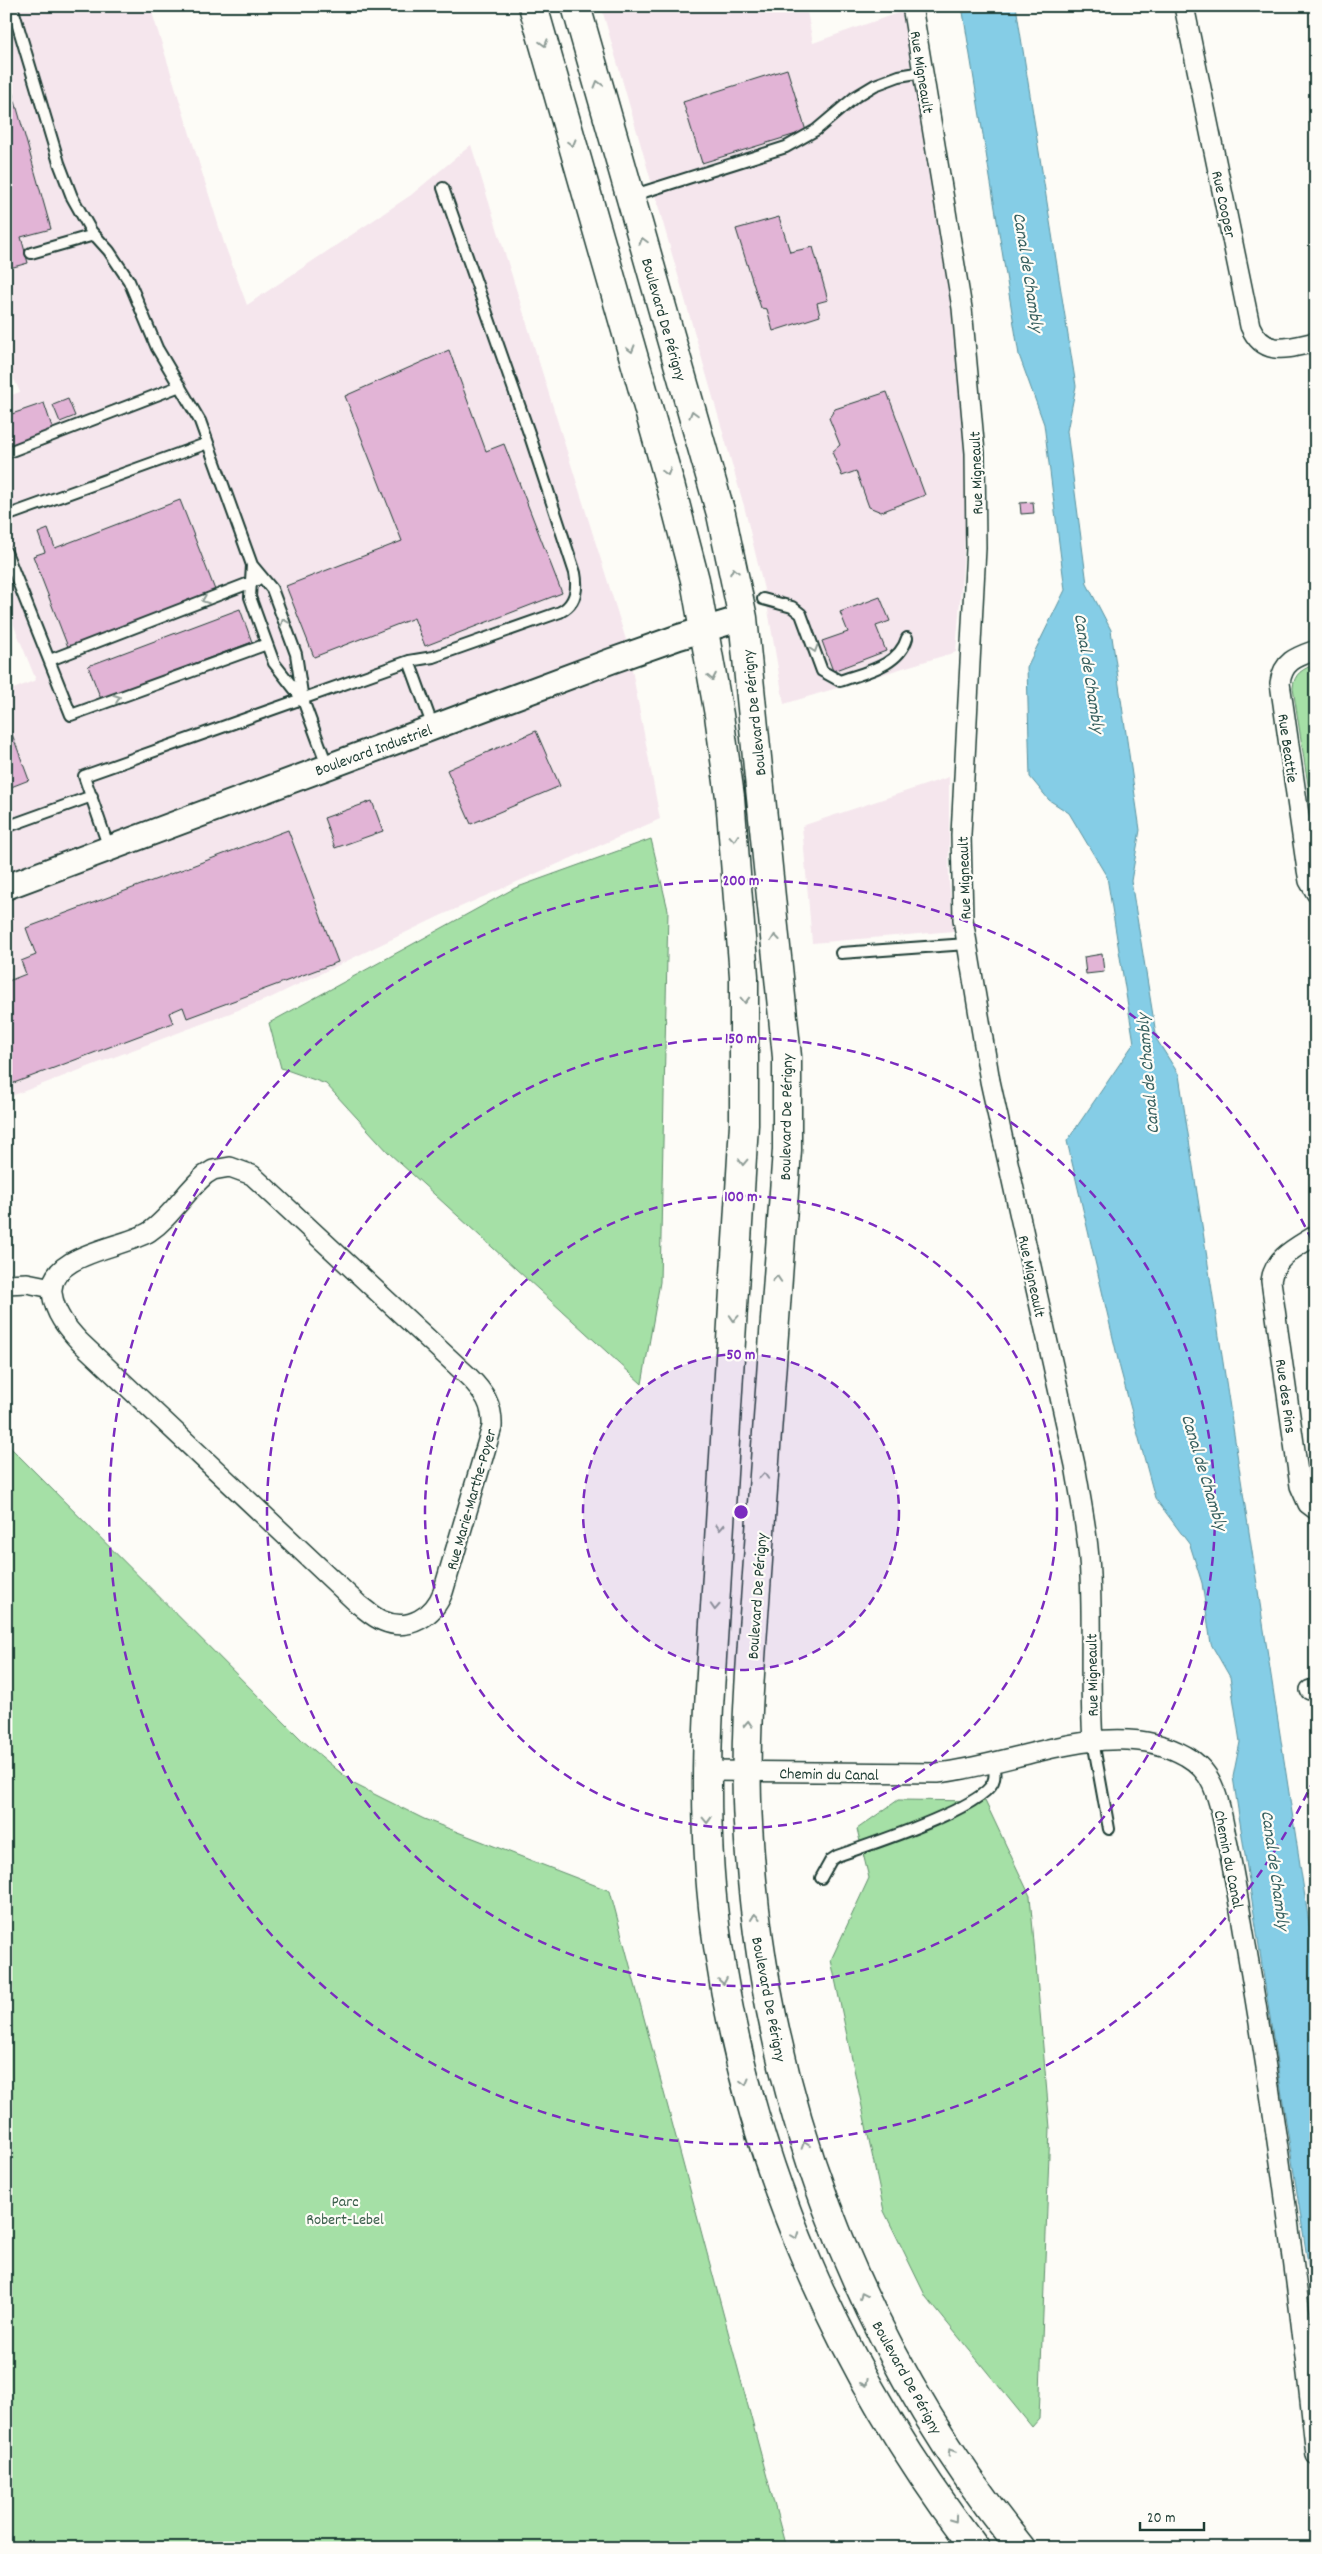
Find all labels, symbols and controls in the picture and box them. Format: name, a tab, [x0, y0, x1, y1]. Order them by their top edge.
street label: Rue Migneault	[903, 29, 938, 115]
one-way arrow	[538, 38, 548, 47]
one-way arrow	[594, 81, 604, 89]
one-way arrow	[567, 139, 577, 147]
street label: Rue Cooper	[1204, 169, 1241, 240]
water label: Canal de Chambly	[1005, 211, 1049, 336]
one-way arrow	[638, 237, 648, 245]
street label: Boulevard De Périgny	[634, 256, 691, 384]
one-way arrow	[626, 344, 636, 352]
one-way arrow	[688, 410, 698, 418]
street label: Rue Migneault	[965, 431, 990, 515]
one-way arrow	[661, 467, 671, 475]
one-way arrow	[729, 566, 740, 575]
one-way arrow	[202, 594, 210, 604]
water label: Canal de Chambly	[1066, 612, 1110, 737]
one-way arrow	[280, 618, 290, 626]
one-way arrow	[809, 645, 819, 653]
street label: Boulevard De Périgny	[737, 648, 774, 777]
one-way arrow	[707, 672, 717, 681]
one-way arrow	[113, 694, 121, 704]
street label: Rue Beattie	[1270, 712, 1303, 784]
street label: Boulevard Industriel	[312, 719, 436, 783]
one-way arrow	[728, 834, 739, 842]
street label: Rue Migneault	[953, 836, 978, 920]
text: 200 m	[723, 871, 759, 893]
one-way arrow	[770, 934, 781, 942]
one-way arrow	[739, 996, 750, 1004]
water label: Canal de Chambly	[1132, 1010, 1167, 1135]
text: 150 m	[725, 1029, 757, 1051]
street label: Boulevard De Périgny	[775, 1053, 800, 1181]
one-way arrow	[738, 1159, 749, 1167]
text: 100 m	[724, 1187, 758, 1209]
street label: Rue Migneault	[1011, 1233, 1050, 1320]
one-way arrow	[772, 1275, 783, 1283]
one-way arrow	[728, 1314, 739, 1322]
text: 50 m	[727, 1345, 755, 1367]
street label: Rue des Pins	[1268, 1358, 1301, 1435]
water label: Canal de Chambly	[1173, 1412, 1233, 1536]
street label: Rue Marie-Marthe-Poyer	[441, 1426, 504, 1573]
one-way arrow	[758, 1472, 769, 1480]
centre of rings	[732, 1503, 750, 1521]
one-way arrow	[714, 1523, 725, 1531]
street label: Boulevard De Périgny	[743, 1532, 774, 1660]
one-way arrow	[709, 1604, 720, 1612]
street label: Rue Migneault	[1081, 1633, 1106, 1717]
one-way arrow	[742, 1719, 753, 1727]
street label: Chemin du Canal	[779, 1763, 879, 1788]
street label: Chemin du Canal	[1207, 1808, 1248, 1911]
water label: Canal de Chambly	[1253, 1809, 1295, 1934]
one-way arrow	[702, 1816, 713, 1824]
one-way arrow	[750, 1912, 761, 1920]
street label: Boulevard De Périgny	[744, 1935, 791, 2064]
one-way arrow	[718, 1977, 728, 1986]
one-way arrow	[739, 2077, 750, 2086]
one-way arrow	[801, 2141, 811, 2150]
park label: Parc Robert-Lebel	[306, 2191, 384, 2232]
one-way arrow	[790, 2231, 800, 2240]
one-way arrow	[859, 2291, 870, 2300]
street label: Boulevard De Périgny	[865, 2317, 947, 2440]
one-way arrow	[859, 2377, 869, 2386]
one-way arrow	[948, 2448, 957, 2457]
scale bar	[1140, 2499, 1203, 2531]
text: 20 m	[1147, 2508, 1175, 2530]
one-way arrow	[948, 2513, 957, 2523]

